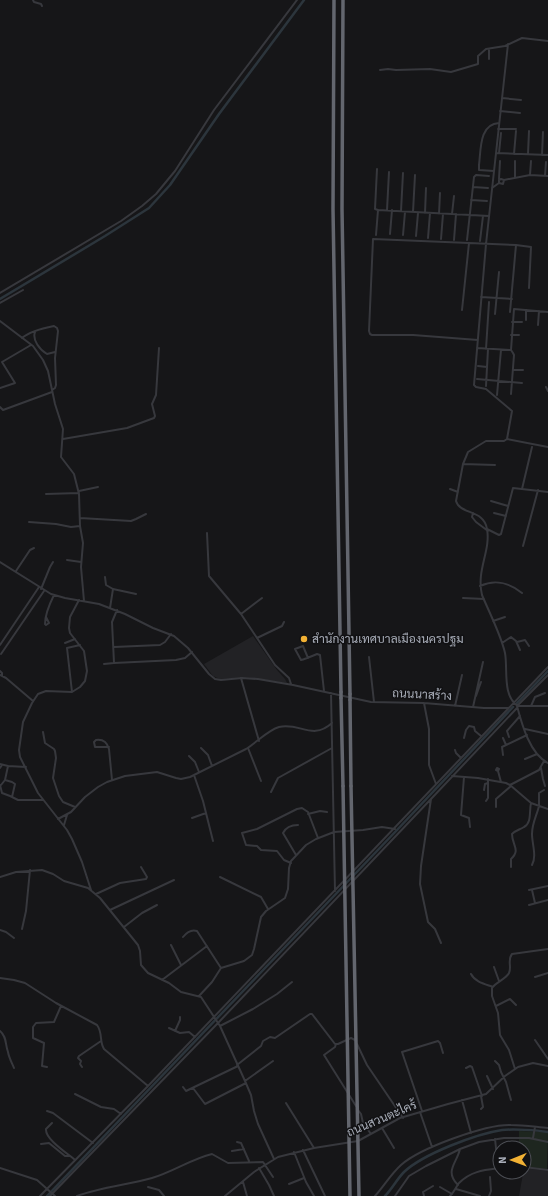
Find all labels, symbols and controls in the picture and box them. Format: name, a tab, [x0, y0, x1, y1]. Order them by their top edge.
place label: สำนักงานเทศบาลเมืองนครปฐม	[312, 631, 464, 648]
marker: สำนักงานเทศบาลเมืองนครปฐม	[299, 634, 309, 644]
street label: ถนนนาสร้าง	[392, 685, 452, 705]
street label: ถนนสวนตะไคร้	[344, 1096, 420, 1141]
north arrow	[492, 1140, 532, 1180]
text: N	[495, 1156, 510, 1164]

